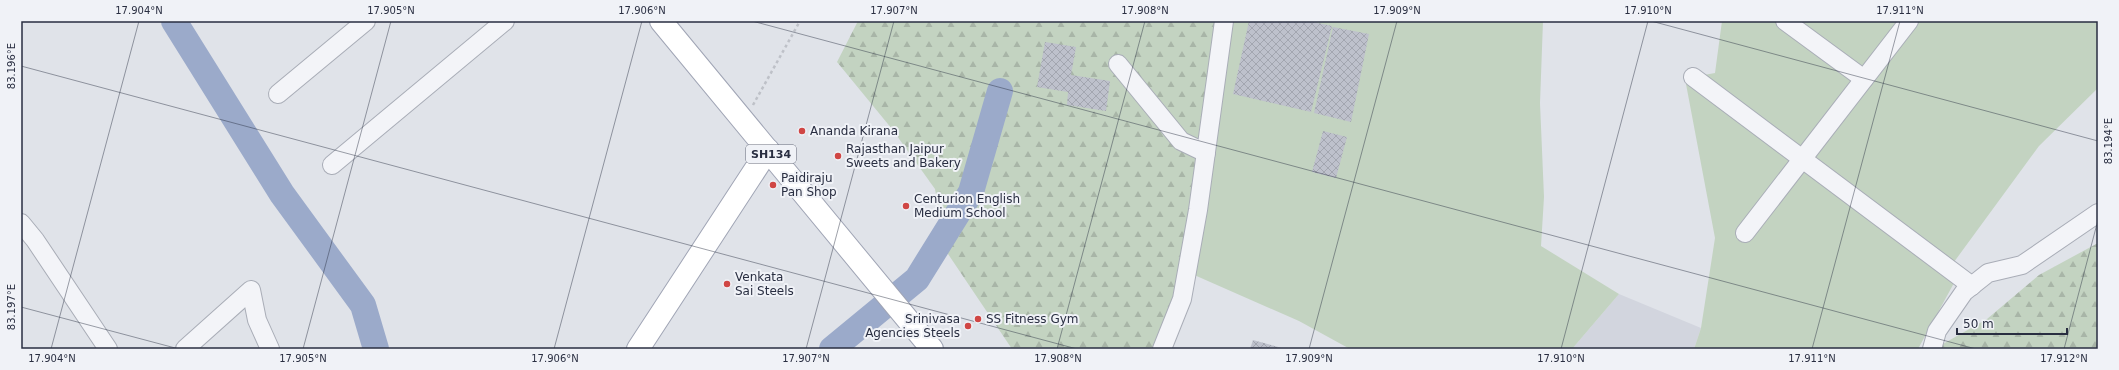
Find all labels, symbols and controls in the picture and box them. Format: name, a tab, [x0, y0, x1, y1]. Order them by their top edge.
text: 17.904°N	[115, 5, 163, 16]
text: 17.905°N	[367, 5, 415, 16]
text: 17.906°N	[618, 5, 666, 16]
text: 17.907°N	[870, 5, 918, 16]
text: 17.908°N	[1121, 5, 1169, 16]
text: 17.909°N	[1373, 5, 1421, 16]
text: 17.910°N	[1624, 5, 1672, 16]
text: 17.911°N	[1876, 5, 1924, 16]
text: 83.196°E	[6, 43, 17, 89]
text: 83.194°E	[2103, 118, 2114, 164]
place label: Ananda Kirana	[810, 124, 898, 138]
marker: Ananda Kirana	[797, 126, 807, 136]
place label: Rajasthan Jaipur Sweets and Bakery	[846, 142, 961, 170]
road number: SH134	[746, 145, 796, 163]
marker: Rajasthan Jaipur Sweets and Bakery	[833, 151, 843, 161]
place label: Paidiraju Pan Shop	[781, 171, 837, 199]
marker: Paidiraju Pan Shop	[768, 180, 778, 190]
place label: Centurion English Medium School	[914, 192, 1020, 220]
marker: Centurion English Medium School	[901, 201, 911, 211]
place label: Venkata Sai Steels	[735, 270, 794, 298]
marker: Venkata Sai Steels	[722, 279, 732, 289]
text: 83.197°E	[6, 284, 17, 330]
scale bar	[1957, 310, 2067, 336]
place label: Srinivasa Agencies Steels	[865, 312, 960, 340]
place label: SS Fitness Gym	[986, 312, 1079, 326]
marker: SS Fitness Gym	[973, 314, 983, 324]
text: 50 m	[1963, 317, 1994, 331]
marker: Srinivasa Agencies Steels	[963, 321, 973, 331]
text: 17.904°N	[28, 353, 76, 364]
text: 17.905°N	[279, 353, 327, 364]
text: 17.906°N	[531, 353, 579, 364]
text: 17.907°N	[782, 353, 830, 364]
text: 17.908°N	[1034, 353, 1082, 364]
text: 17.909°N	[1285, 353, 1333, 364]
text: 17.910°N	[1537, 353, 1585, 364]
text: 17.911°N	[1788, 353, 1836, 364]
text: 17.912°N	[2040, 353, 2088, 364]

